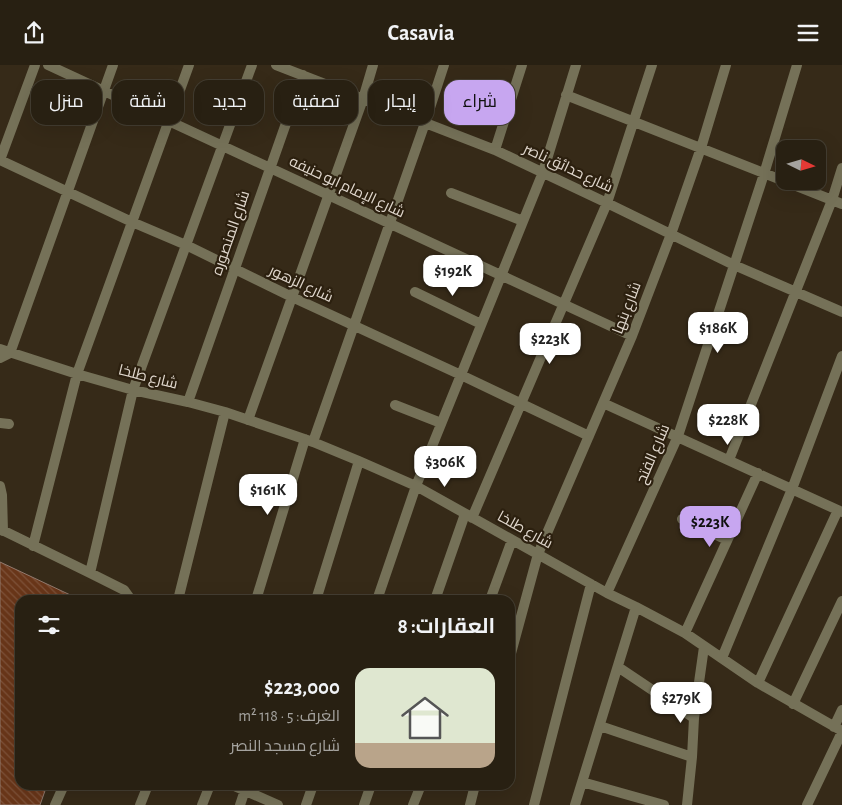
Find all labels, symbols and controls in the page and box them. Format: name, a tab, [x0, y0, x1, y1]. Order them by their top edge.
icon: share	[20, 19, 48, 47]
icon: menu	[794, 19, 822, 47]
text: Casavia	[388, 22, 454, 44]
chip: منزل	[31, 80, 102, 125]
chip: شقة	[112, 80, 184, 125]
chip: جديد	[194, 80, 264, 125]
chip: تصفية	[274, 80, 358, 125]
chip: إيجار	[368, 80, 434, 125]
chip: شراء	[444, 80, 515, 125]
street label: شارع حدائق ناصر	[519, 139, 615, 198]
north arrow	[776, 140, 826, 190]
map controls	[776, 140, 826, 190]
street label: شارع الإمام ابو حنيفه	[286, 153, 408, 223]
street label: شارع المنصوره	[209, 188, 255, 278]
pin: $192K	[418, 255, 488, 297]
street label: شارع الزهور	[265, 261, 336, 308]
text: $192K	[434, 263, 472, 279]
street label: شارع بنها	[609, 280, 647, 337]
pin: $186K	[683, 311, 753, 354]
text: $186K	[699, 320, 737, 336]
pin: $223K	[515, 323, 585, 365]
text: $223K	[531, 331, 569, 347]
street label: شارع طلخا	[116, 361, 180, 395]
pin: $228K	[693, 403, 763, 446]
text: $228K	[708, 412, 748, 428]
street label: شارع الفتح	[633, 422, 675, 487]
pin: $306K	[410, 445, 480, 488]
text: $306K	[425, 454, 465, 470]
pin: $161K	[233, 473, 303, 516]
text: $161K	[250, 482, 286, 498]
pin: $223K	[675, 505, 745, 548]
street label: شارع طلخا	[493, 508, 556, 554]
text: $223K	[691, 514, 729, 530]
icon: filters	[35, 611, 63, 639]
text: العقارات: 8	[397, 616, 495, 637]
text: $223,000	[264, 677, 340, 698]
pin: $279K	[646, 681, 716, 724]
icon: home	[395, 688, 455, 748]
text: $279K	[662, 690, 700, 706]
text: الغرف: 5 · 118 m²	[238, 708, 340, 724]
text: شارع مسجد النصر	[230, 738, 340, 754]

